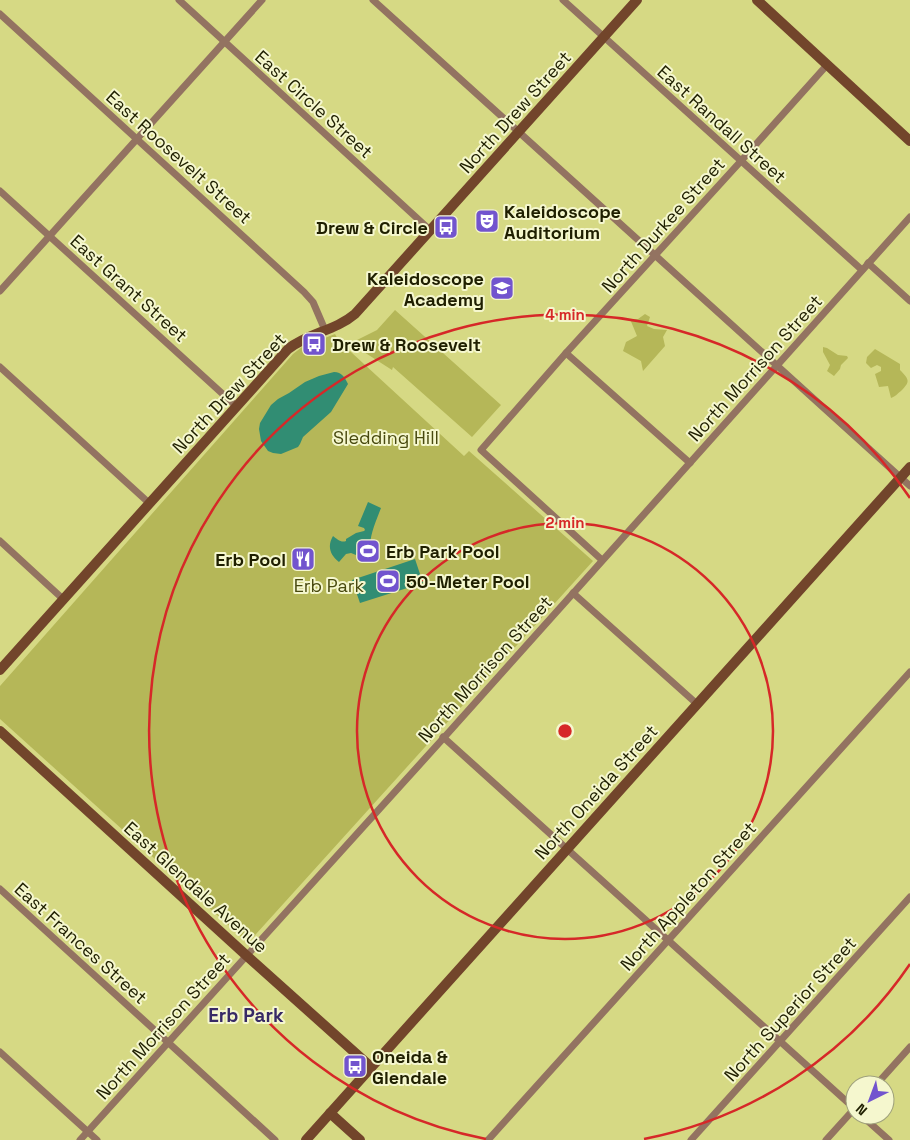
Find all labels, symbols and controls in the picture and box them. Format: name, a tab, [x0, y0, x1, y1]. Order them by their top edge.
street label: East Circle Street	[250, 45, 378, 163]
street label: North Drew Street	[454, 46, 576, 178]
street label: East Randall Street	[653, 60, 791, 188]
street label: East Roosevelt Street	[101, 85, 257, 229]
street label: North Durkee Street	[596, 153, 730, 297]
place label: Kaleidoscope Auditorium	[504, 200, 621, 244]
theatre icon: Kaleidoscope Auditorium	[474, 208, 500, 234]
bus stop icon: Drew & Circle	[433, 214, 459, 240]
place label: Drew & Circle	[316, 216, 428, 239]
street label: East Grant Street	[66, 229, 192, 347]
place label: Kaleidoscope Academy	[367, 267, 484, 311]
school or university icon: Kaleidoscope Academy	[489, 275, 515, 301]
street label: North Morrison Street	[683, 290, 827, 446]
text: 4 min	[545, 305, 585, 324]
street label: North Drew Street	[167, 328, 291, 458]
bus stop icon: Drew & Roosevelt	[301, 331, 327, 357]
place label: Drew & Roosevelt	[332, 333, 481, 356]
park label: Sledding Hill	[333, 426, 439, 449]
text: 2 min	[546, 513, 584, 532]
sports icon: Erb Park Pool	[355, 538, 381, 564]
place label: Erb Park Pool	[386, 540, 500, 563]
restaurant icon: Erb Pool	[290, 546, 316, 572]
place label: Erb Pool	[215, 548, 286, 571]
sports icon: 50-Meter Pool	[375, 568, 401, 594]
place label: 50-Meter Pool	[406, 570, 530, 593]
park label: Erb Park	[294, 574, 365, 597]
street label: North Morrison Street	[413, 591, 557, 747]
street label: North Oneida Street	[529, 720, 663, 864]
centre of rings	[556, 722, 574, 740]
street label: East Glendale Avenue	[119, 816, 273, 958]
street label: North Appleton Street	[615, 817, 761, 975]
street label: East Frances Street	[10, 877, 152, 1009]
street label: North Superior Street	[719, 932, 861, 1086]
street label: North Morrison Street	[91, 948, 235, 1104]
district label: Erb Park	[208, 1003, 284, 1028]
place label: Oneida & Glendale	[372, 1045, 448, 1089]
bus stop icon: Oneida & Glendale	[342, 1053, 368, 1079]
north arrow	[845, 1075, 895, 1125]
text: N	[852, 1100, 871, 1119]

